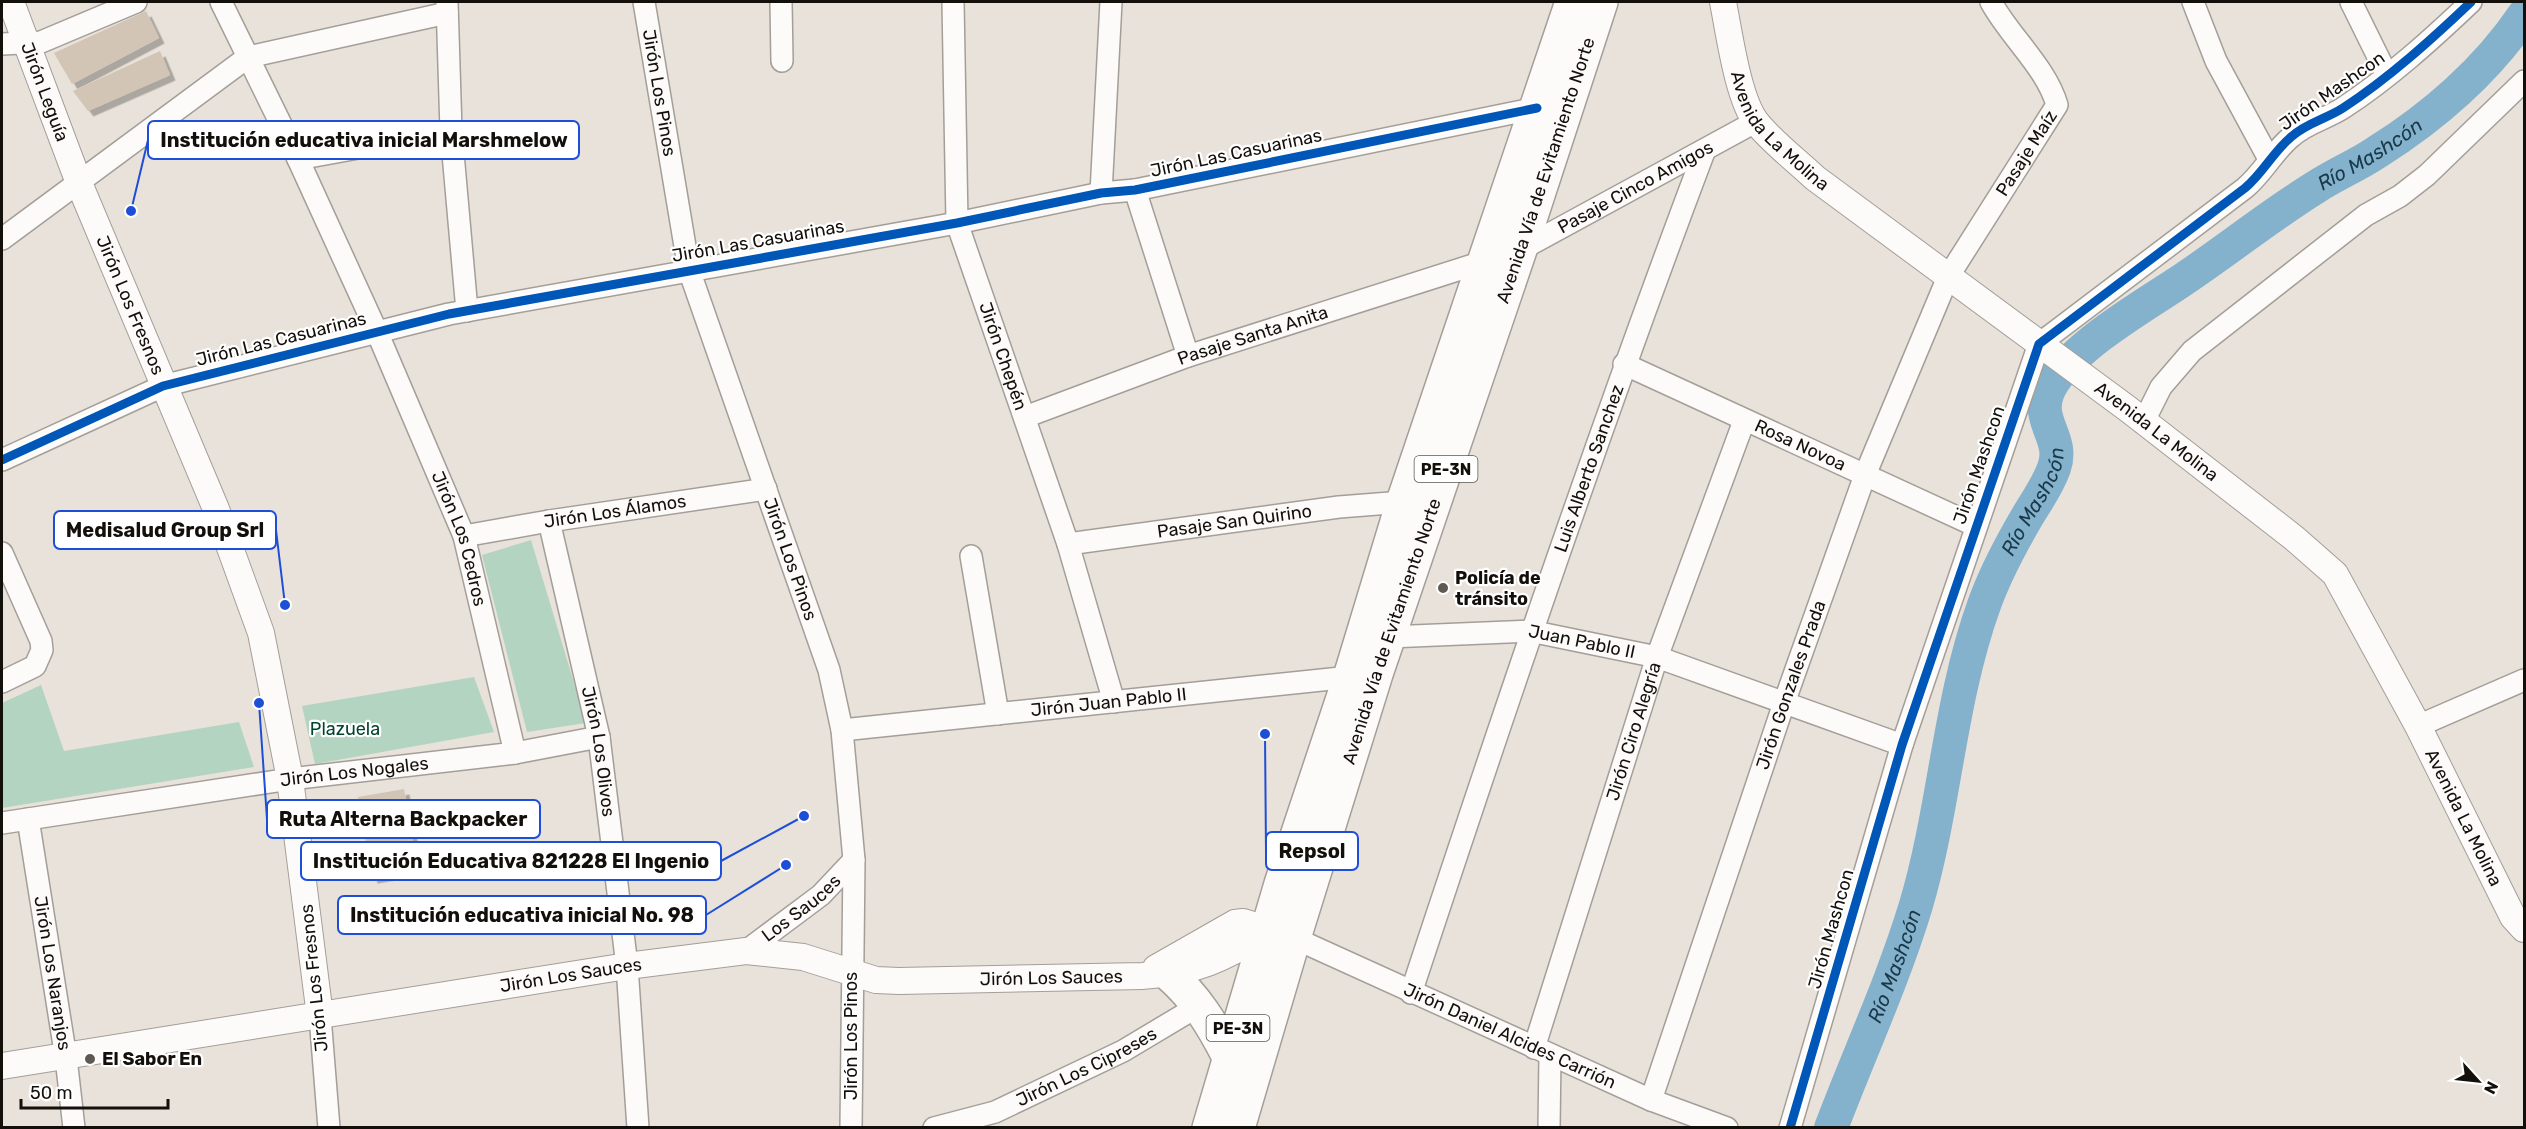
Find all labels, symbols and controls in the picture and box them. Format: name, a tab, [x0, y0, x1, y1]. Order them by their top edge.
street label: Jirón Los Pinos	[638, 28, 681, 158]
street label: Avenida Vía de Evitamiento Norte	[1492, 35, 1600, 306]
street label: Jirón Leguía	[16, 39, 73, 144]
street label: Jirón Mashcon	[2275, 47, 2389, 135]
street label: Avenida La Molina	[1726, 69, 1833, 196]
street label: Pasaje Maíz	[1991, 106, 2062, 200]
water label: Río Mashcón	[2313, 113, 2427, 195]
callout: Institución educativa inicial Marshmelow	[148, 121, 579, 159]
street label: Jirón Las Casuarinas	[1148, 124, 1324, 182]
text: Institución educativa inicial Marshmelow	[160, 128, 568, 152]
street label: Pasaje Cinco Amigos	[1554, 136, 1717, 238]
street label: Jirón Las Casuarinas	[670, 215, 846, 267]
street label: Jirón Los Fresnos	[91, 232, 169, 378]
street label: Jirón Chepén	[974, 299, 1032, 413]
street label: Pasaje Santa Anita	[1174, 301, 1331, 370]
street label: Jirón Las Casuarinas	[194, 307, 368, 371]
street label: Avenida La Molina	[2090, 377, 2223, 486]
street label: Luis Alberto Sanchez	[1549, 382, 1629, 555]
street label: Jirón Mashcon	[1948, 403, 2010, 527]
street label: Rosa Novoa	[1751, 415, 1849, 476]
water label: Río Mashcón	[1996, 447, 2069, 560]
road number: PE-3N	[1414, 456, 1478, 482]
street label: Jirón Los Cedros	[427, 468, 491, 608]
street label: Jirón Los Álamos	[542, 490, 688, 533]
street label: Jirón Los Pinos	[759, 495, 822, 623]
street label: Avenida Vía de Evitamiento Norte	[1338, 495, 1446, 767]
street label: Pasaje San Quirino	[1156, 500, 1313, 543]
callout: Medisalud Group Srl	[54, 511, 276, 549]
text: Medisalud Group Srl	[66, 518, 264, 542]
place label: Policía de tránsito	[1455, 567, 1541, 610]
marker: Policía de tránsito	[1436, 581, 1450, 595]
street label: Jirón Gonzales Prada	[1751, 597, 1831, 772]
street label: Juan Pablo II	[1526, 620, 1637, 663]
street label: Jirón Ciro Alegría	[1602, 659, 1666, 803]
street label: Jirón Juan Pablo II	[1030, 683, 1188, 721]
street label: Jirón Los Olivos	[577, 684, 620, 818]
park label: Plazuela	[310, 718, 380, 740]
street label: Avenida La Molina	[2420, 745, 2507, 890]
street label: Jirón Los Nogales	[278, 752, 430, 791]
callout: Ruta Alterna Backpacker	[267, 800, 540, 838]
text: Ruta Alterna Backpacker	[279, 807, 527, 831]
callout: Repsol	[1266, 832, 1358, 870]
text: Repsol	[1278, 839, 1346, 863]
callout: Institución Educativa 821228 El Ingenio	[301, 842, 721, 880]
text: Institución Educativa 821228 El Ingenio	[313, 849, 709, 873]
street label: Jirón Mashcon	[1803, 867, 1859, 991]
street label: Los Sauces	[757, 870, 845, 946]
street label: Jirón Los Naranjos	[29, 894, 76, 1052]
callout: Institución educativa inicial No. 98	[338, 896, 706, 934]
street label: Jirón Los Fresnos	[295, 903, 333, 1053]
text: Institución educativa inicial No. 98	[350, 903, 694, 927]
water label: Río Mashcón	[1862, 906, 1926, 1026]
street label: Jirón Los Sauces	[498, 953, 643, 997]
street label: Jirón Los Sauces	[979, 965, 1123, 990]
street label: Jirón Los Pinos	[840, 972, 862, 1100]
street label: Jirón Daniel Alcides Carrión	[1400, 978, 1619, 1094]
road number: PE-3N	[1206, 1015, 1270, 1041]
street label: Jirón Los Cipreses	[1013, 1022, 1161, 1111]
place label: El Sabor En	[102, 1048, 202, 1070]
north arrow	[2448, 1051, 2508, 1111]
marker: El Sabor En	[83, 1052, 97, 1066]
scale bar	[21, 1072, 168, 1110]
text: N	[2480, 1078, 2502, 1097]
text: 50 m	[30, 1082, 73, 1104]

